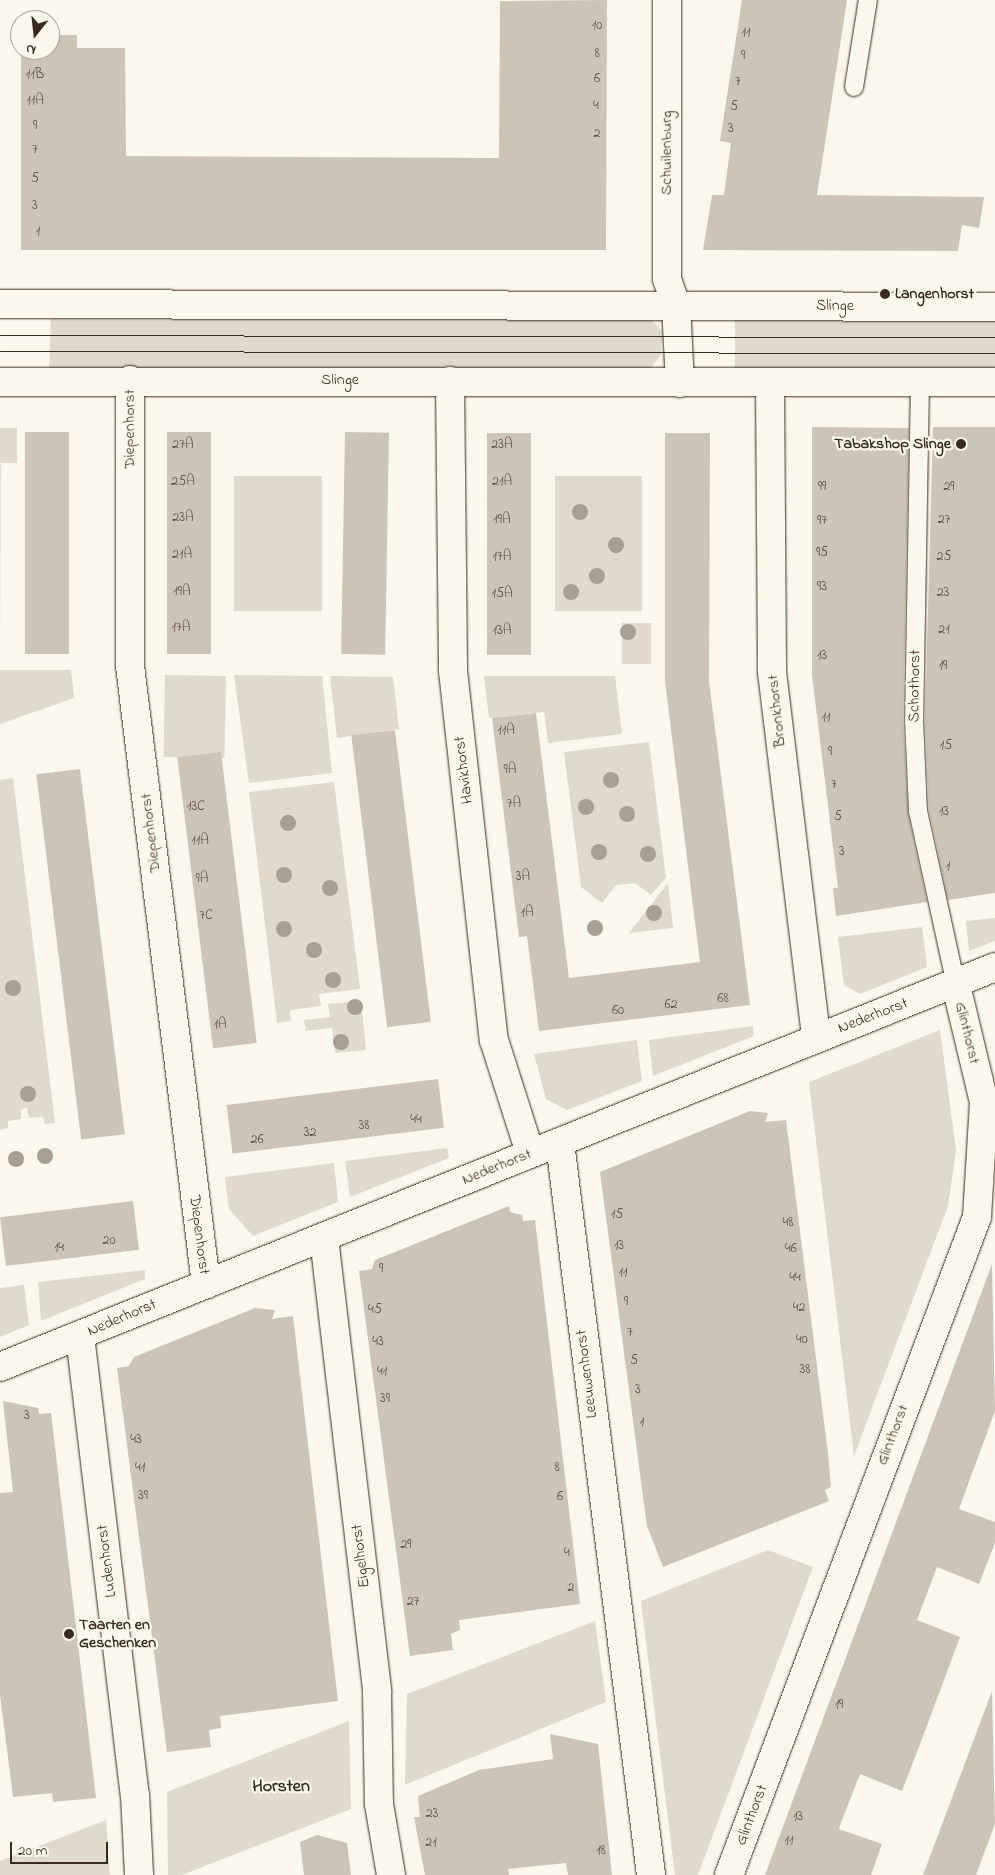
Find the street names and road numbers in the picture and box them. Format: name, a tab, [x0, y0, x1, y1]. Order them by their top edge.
street label: Schuilenburg	[657, 111, 677, 195]
street label: Slinge	[816, 296, 854, 316]
street label: Slinge	[321, 370, 359, 390]
street label: Diepenhorst	[120, 389, 140, 469]
street label: Schothorst	[905, 649, 925, 723]
street label: Bronkhorst	[764, 674, 790, 748]
street label: Havikhorst	[450, 735, 478, 805]
street label: Diepenhorst	[137, 792, 165, 874]
street label: Nederhorst	[835, 994, 911, 1038]
street label: Glinthorst	[950, 1000, 984, 1066]
street label: Nederhorst	[459, 1144, 535, 1190]
street label: Diepenhorst	[185, 1194, 213, 1276]
street label: Nederhorst	[84, 1295, 160, 1341]
street label: Leeuwenhorst	[572, 1329, 602, 1419]
street label: Glinthorst	[873, 1402, 913, 1468]
street label: Ludenhorst	[93, 1523, 121, 1599]
street label: Eigelhorst	[348, 1523, 374, 1589]
street label: Glinthorst	[732, 1782, 772, 1848]

